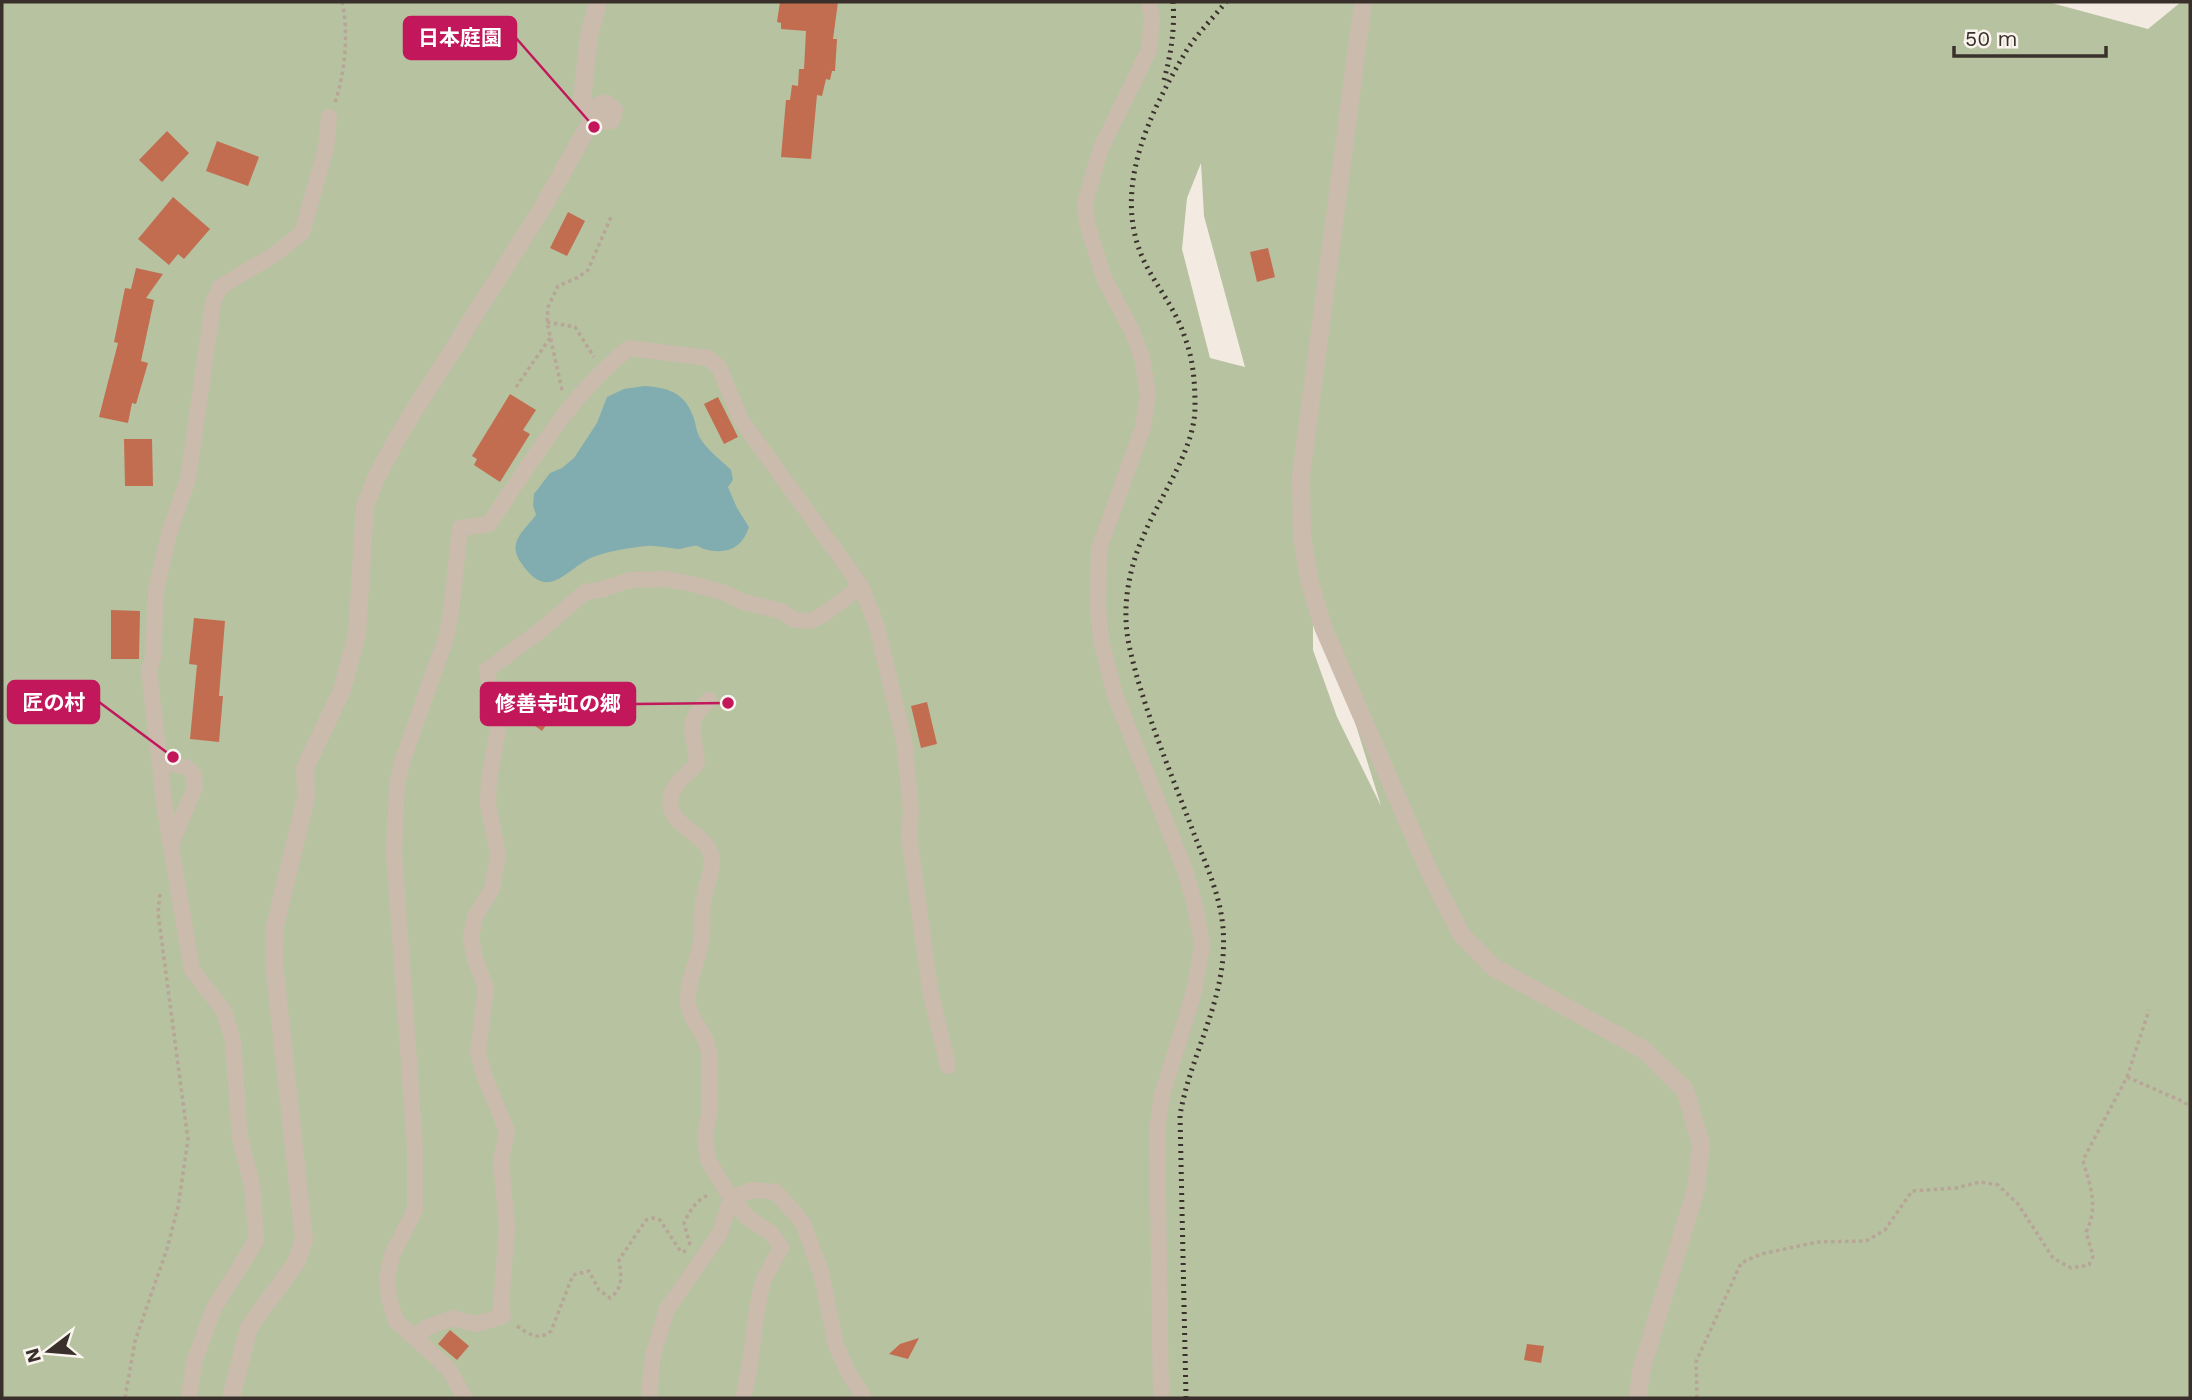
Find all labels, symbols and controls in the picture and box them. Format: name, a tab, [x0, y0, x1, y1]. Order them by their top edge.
scale bar	[1954, 14, 2106, 58]
callout: 日本庭園	[404, 17, 516, 59]
text: 日本庭園	[418, 25, 502, 50]
text: 50 m	[1965, 26, 2017, 51]
callout: 匠の村	[8, 681, 99, 723]
callout: 修善寺虹の郷	[481, 683, 635, 725]
text: 匠の村	[23, 690, 86, 715]
text: 修善寺虹の郷	[495, 691, 621, 716]
north arrow	[14, 1316, 84, 1386]
text: N	[20, 1346, 46, 1365]

